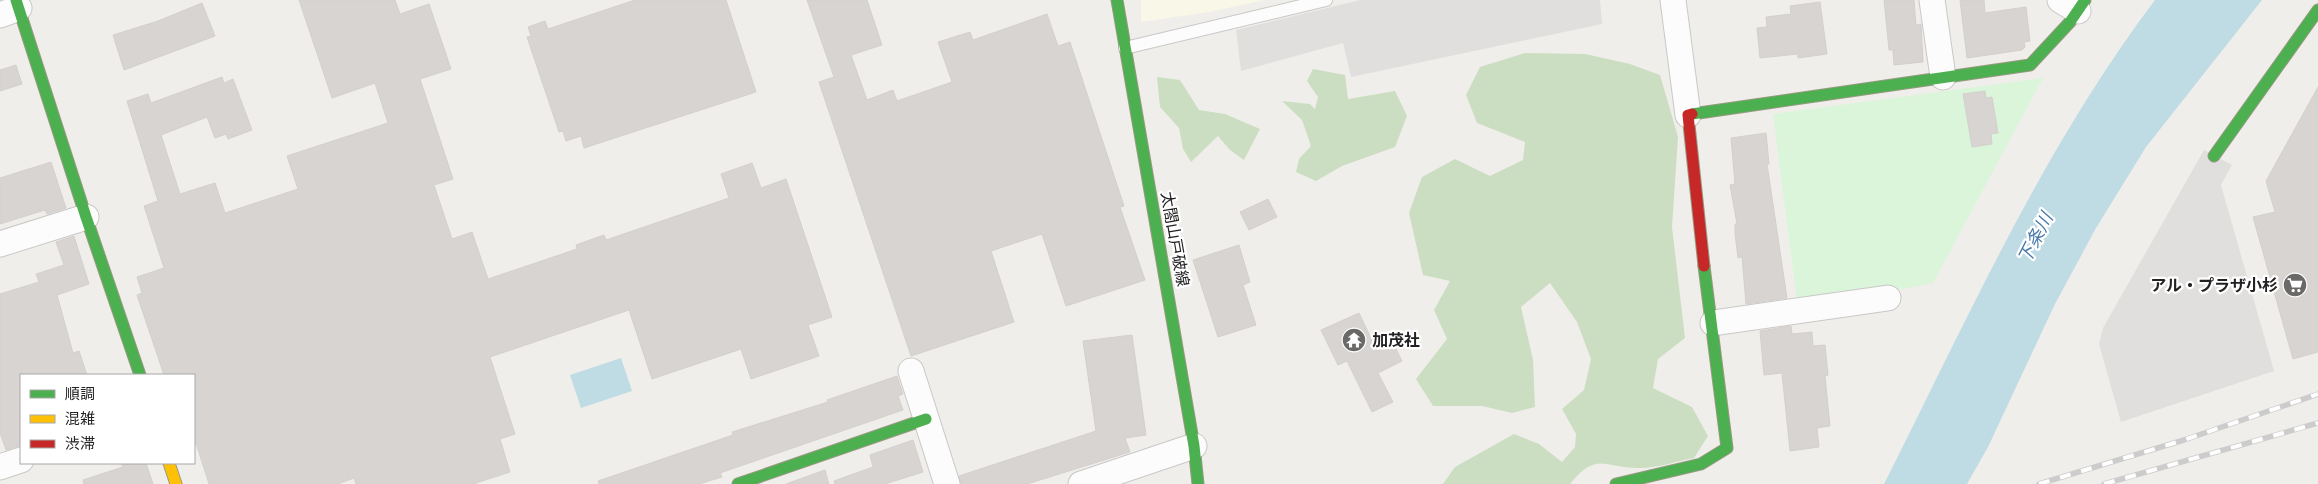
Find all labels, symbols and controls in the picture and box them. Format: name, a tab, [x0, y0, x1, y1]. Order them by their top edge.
street label: 太閤山戸破線	[1157, 190, 1193, 288]
water label: 下条川	[2013, 207, 2058, 267]
supermarket icon: アル・プラザ小杉	[2282, 272, 2308, 298]
place label: アル・プラザ小杉	[2150, 276, 2278, 295]
temple icon: 加茂社	[1341, 327, 1367, 353]
place label: 加茂社	[1372, 331, 1420, 350]
legend	[20, 374, 195, 464]
text: 順調	[65, 385, 95, 403]
text: 混雑	[65, 410, 95, 428]
text: 渋滞	[65, 435, 95, 453]

